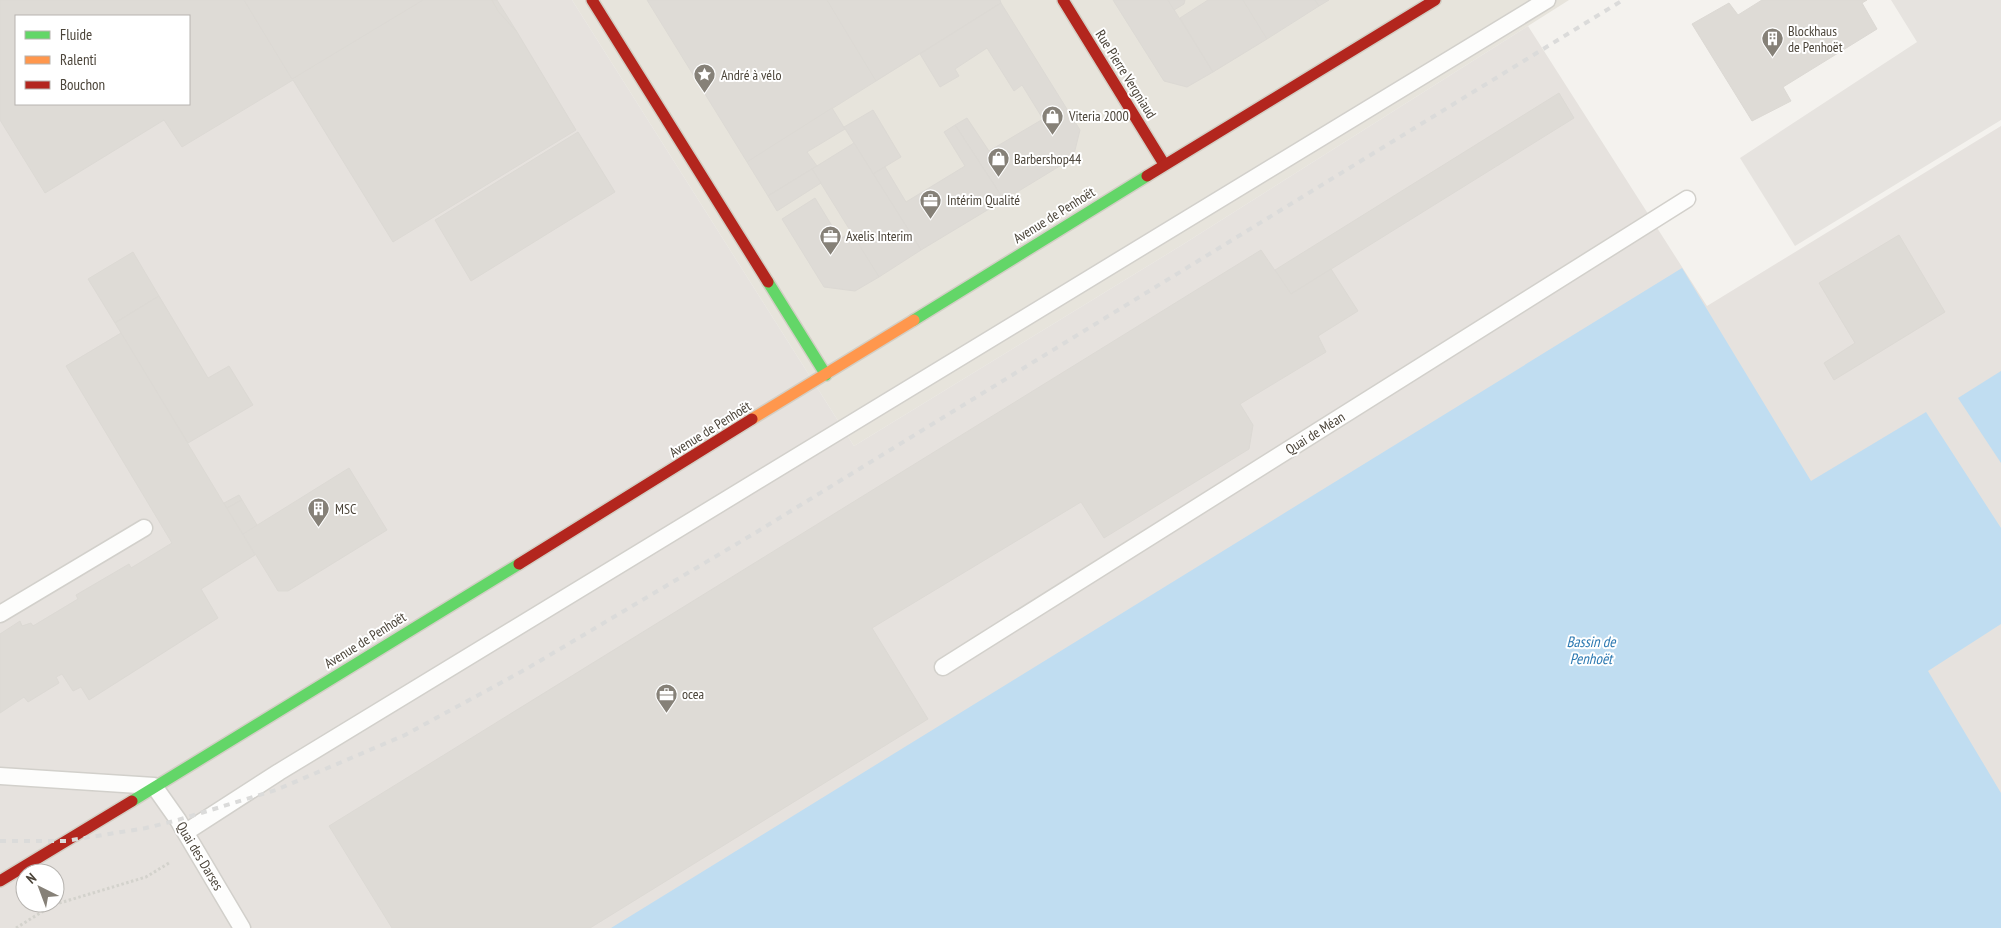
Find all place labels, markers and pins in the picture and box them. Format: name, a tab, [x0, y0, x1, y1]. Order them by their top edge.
place label: Blockhaus de Penhoët	[1788, 22, 1843, 56]
building icon: Blockhaus de Penhoët	[1760, 27, 1784, 58]
place icon: André à vélo	[693, 63, 717, 94]
place label: André à vélo	[721, 66, 781, 84]
shop icon: Viteria 2000	[1041, 104, 1065, 135]
place label: Viteria 2000	[1068, 107, 1129, 125]
shop icon: Barbershop44	[986, 147, 1010, 178]
place label: Barbershop44	[1014, 150, 1082, 168]
office icon: Intérim Qualité	[919, 188, 943, 219]
place label: Intérim Qualité	[947, 191, 1020, 209]
office icon: Axelis Interim	[818, 224, 842, 255]
place label: Axelis Interim	[846, 227, 912, 245]
building icon: MSC	[307, 497, 331, 528]
place label: MSC	[335, 500, 357, 518]
office icon: ocea	[654, 682, 678, 713]
place label: ocea	[682, 685, 704, 703]

